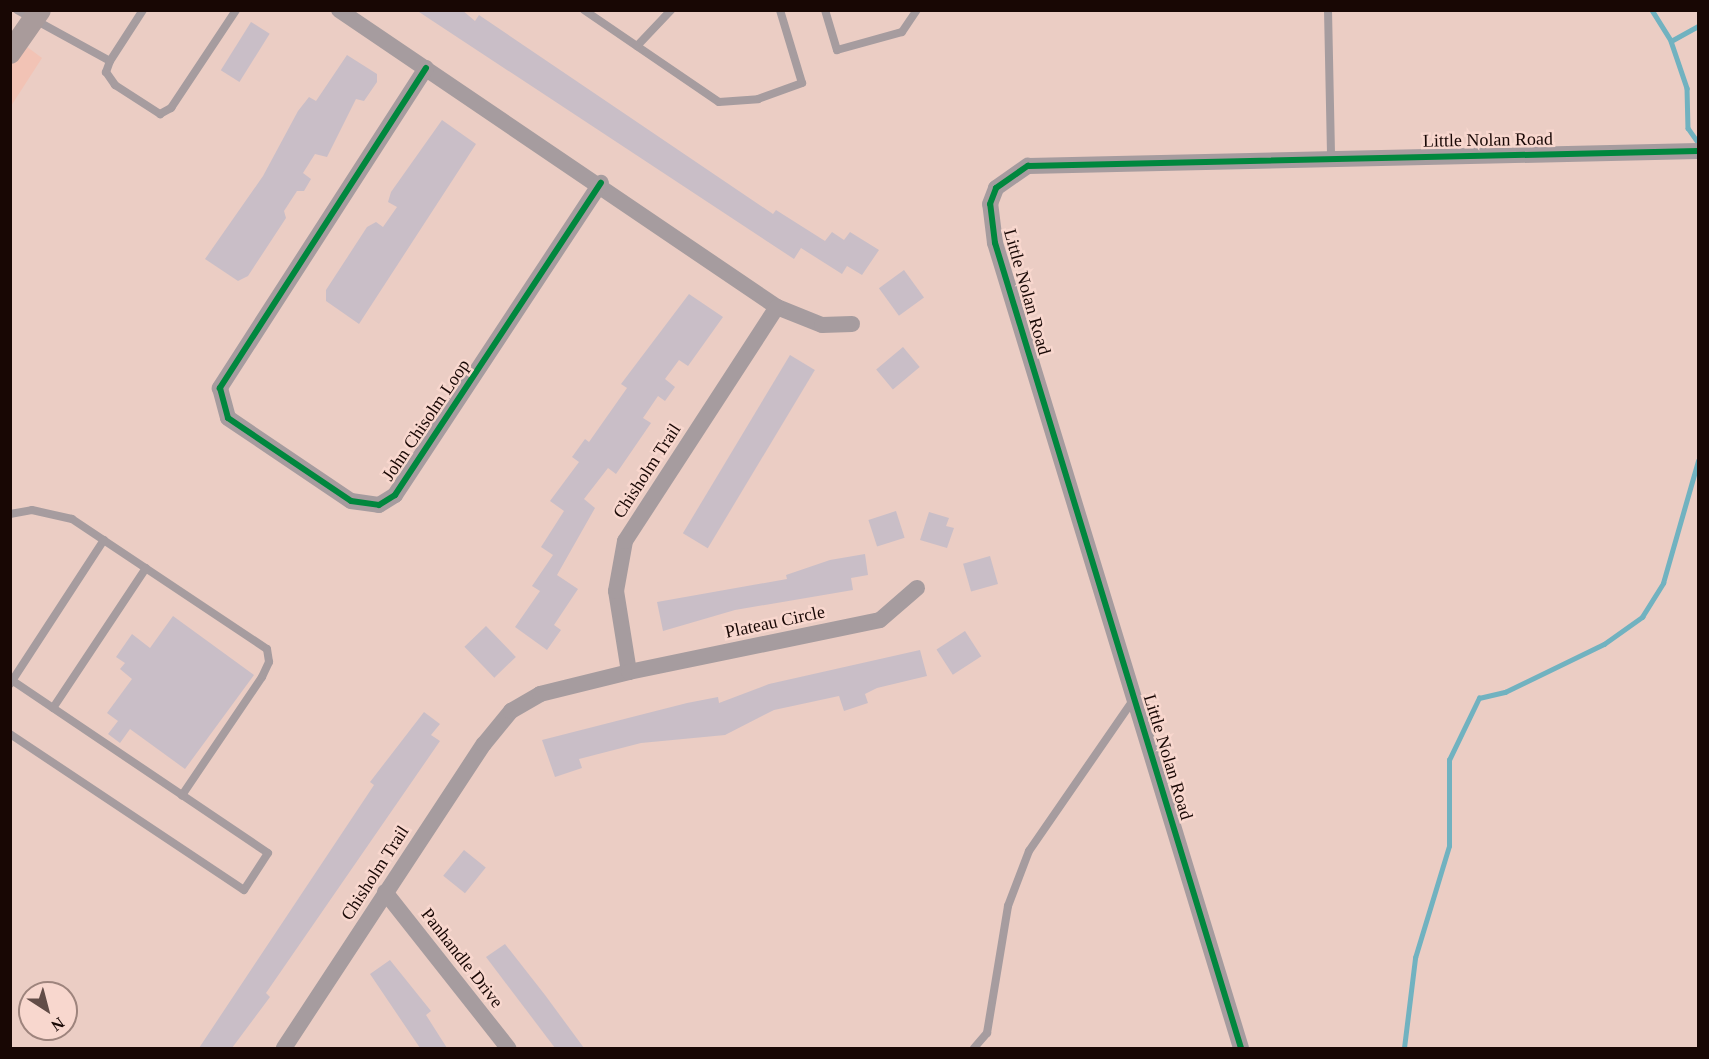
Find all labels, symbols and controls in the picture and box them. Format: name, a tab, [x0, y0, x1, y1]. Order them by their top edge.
street label: Little Nolan Road	[1423, 128, 1553, 152]
street label: Little Nolan Road	[999, 227, 1055, 357]
street label: John Chisolm Loop	[377, 355, 475, 485]
street label: Chisholm Trail	[608, 419, 686, 523]
street label: Plateau Circle	[723, 601, 827, 643]
street label: Little Nolan Road	[1139, 692, 1197, 822]
street label: Chisholm Trail	[336, 821, 414, 925]
street label: Panhandle Drive	[416, 904, 508, 1012]
north arrow	[18, 981, 78, 1041]
text: N	[48, 1014, 67, 1035]

